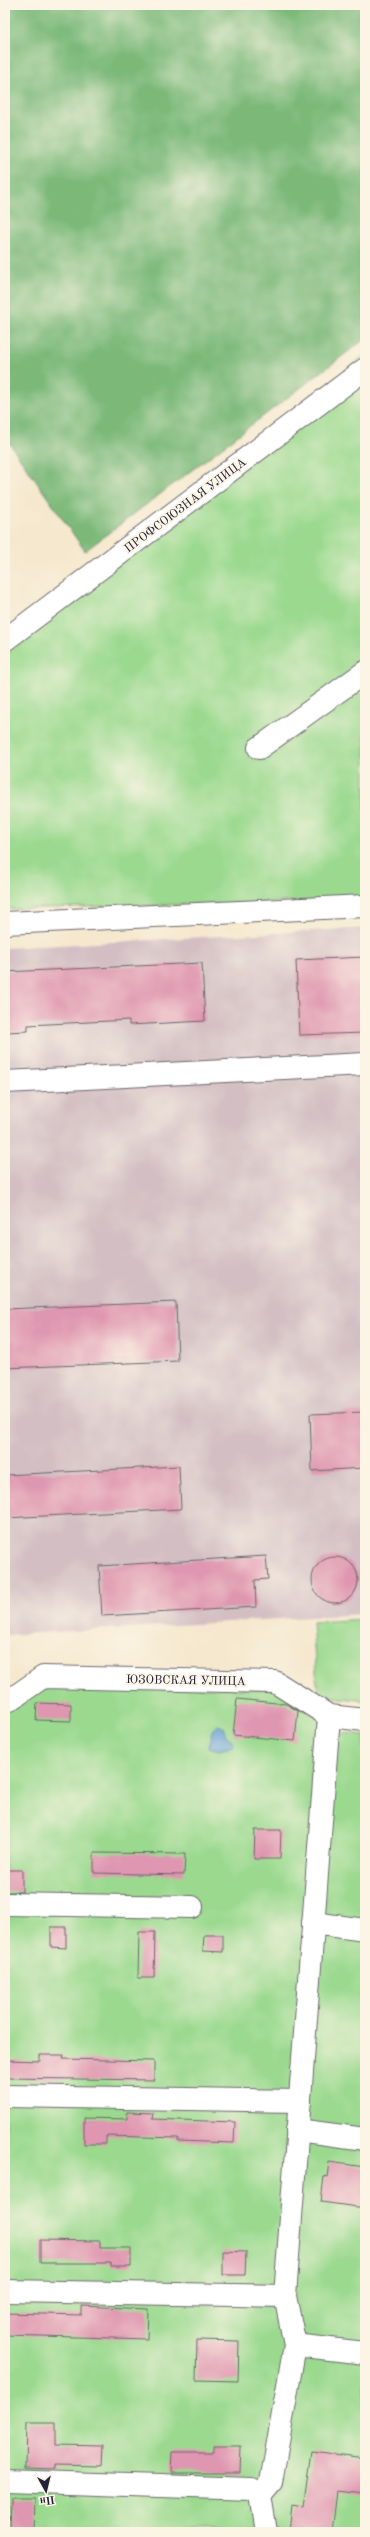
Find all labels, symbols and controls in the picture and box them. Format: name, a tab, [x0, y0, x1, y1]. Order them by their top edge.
street label: ПРОФСОЮЗНАЯ УЛИЦА	[123, 456, 249, 555]
street label: ЮЗОВСКАЯ УЛИЦА	[126, 1674, 246, 1688]
north arrow	[26, 2471, 66, 2511]
text: Пн	[39, 2493, 55, 2506]

